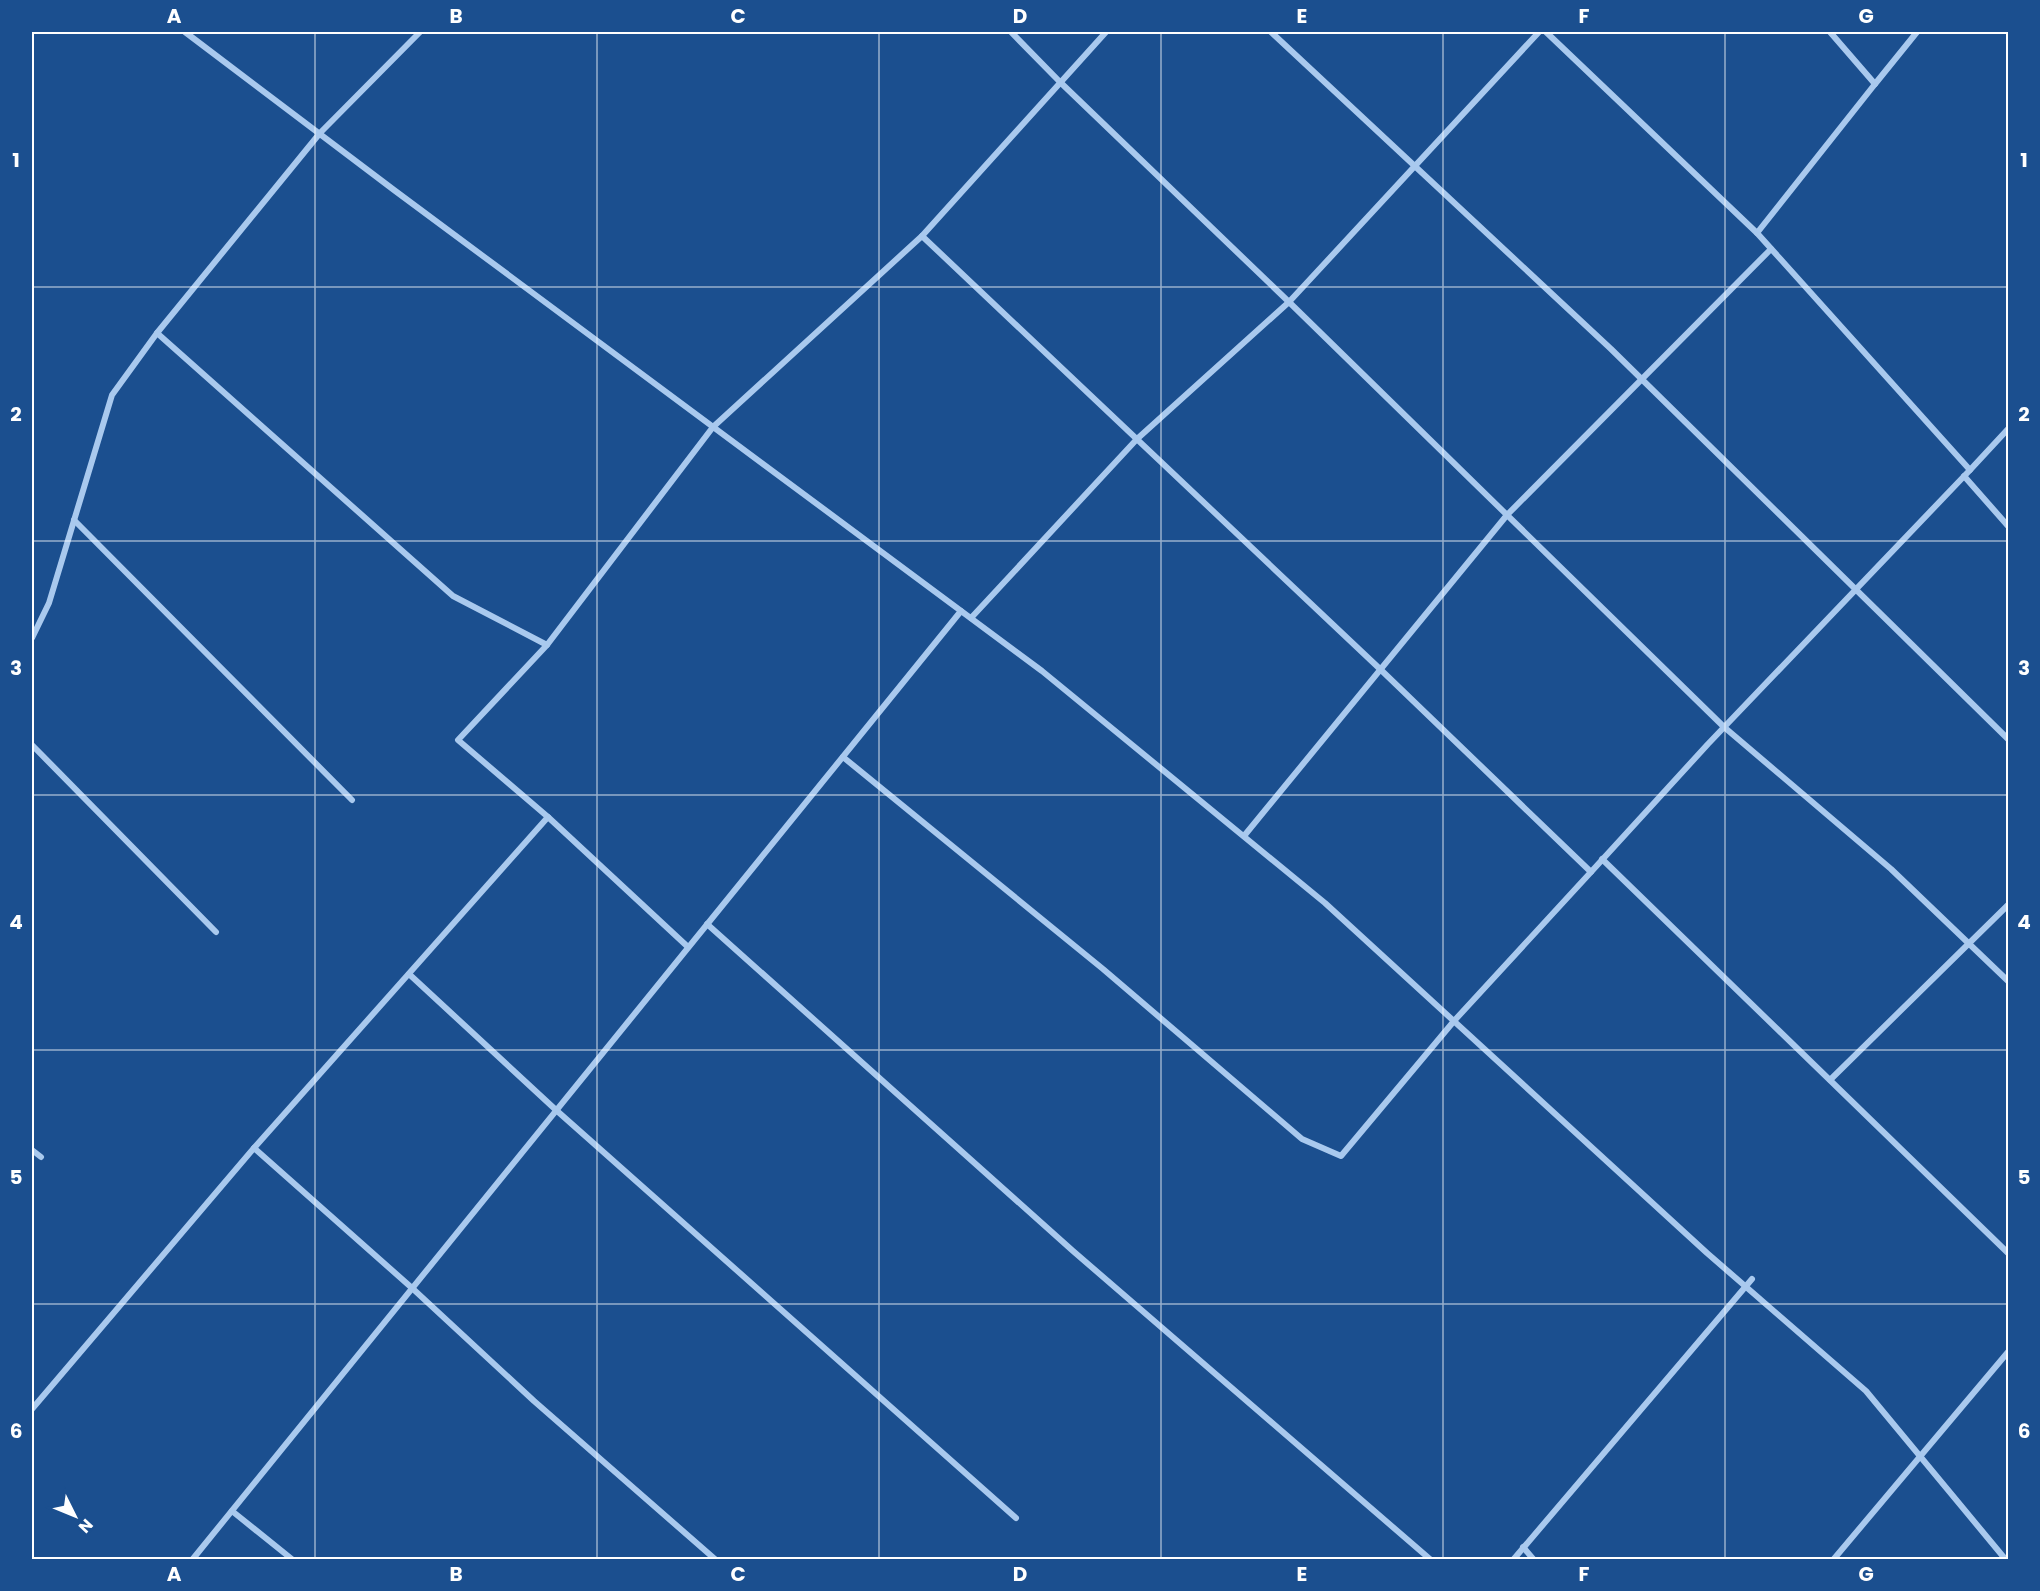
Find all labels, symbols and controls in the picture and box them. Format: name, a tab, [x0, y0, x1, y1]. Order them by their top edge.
text: A	[167, 2, 182, 30]
text: B	[449, 2, 463, 30]
text: C	[730, 2, 746, 30]
text: D	[1013, 2, 1027, 30]
text: E	[1297, 2, 1307, 30]
text: F	[1579, 2, 1590, 30]
text: G	[1858, 2, 1874, 30]
text: 1	[12, 146, 20, 174]
text: 1	[2020, 146, 2028, 174]
text: 2	[10, 400, 22, 428]
text: 2	[2018, 400, 2030, 428]
text: 3	[10, 654, 22, 682]
text: 3	[2018, 654, 2030, 682]
text: 4	[9, 908, 23, 936]
text: 4	[2017, 908, 2031, 936]
text: 5	[10, 1163, 23, 1191]
text: 5	[2018, 1163, 2031, 1191]
text: 6	[10, 1417, 22, 1445]
text: 6	[2018, 1417, 2030, 1445]
north arrow	[45, 1486, 105, 1546]
text: N	[73, 1514, 98, 1538]
text: A	[167, 1560, 182, 1588]
text: B	[449, 1560, 463, 1588]
text: C	[730, 1560, 746, 1588]
text: D	[1013, 1560, 1027, 1588]
text: E	[1297, 1560, 1307, 1588]
text: F	[1579, 1560, 1590, 1588]
text: G	[1858, 1560, 1874, 1588]

